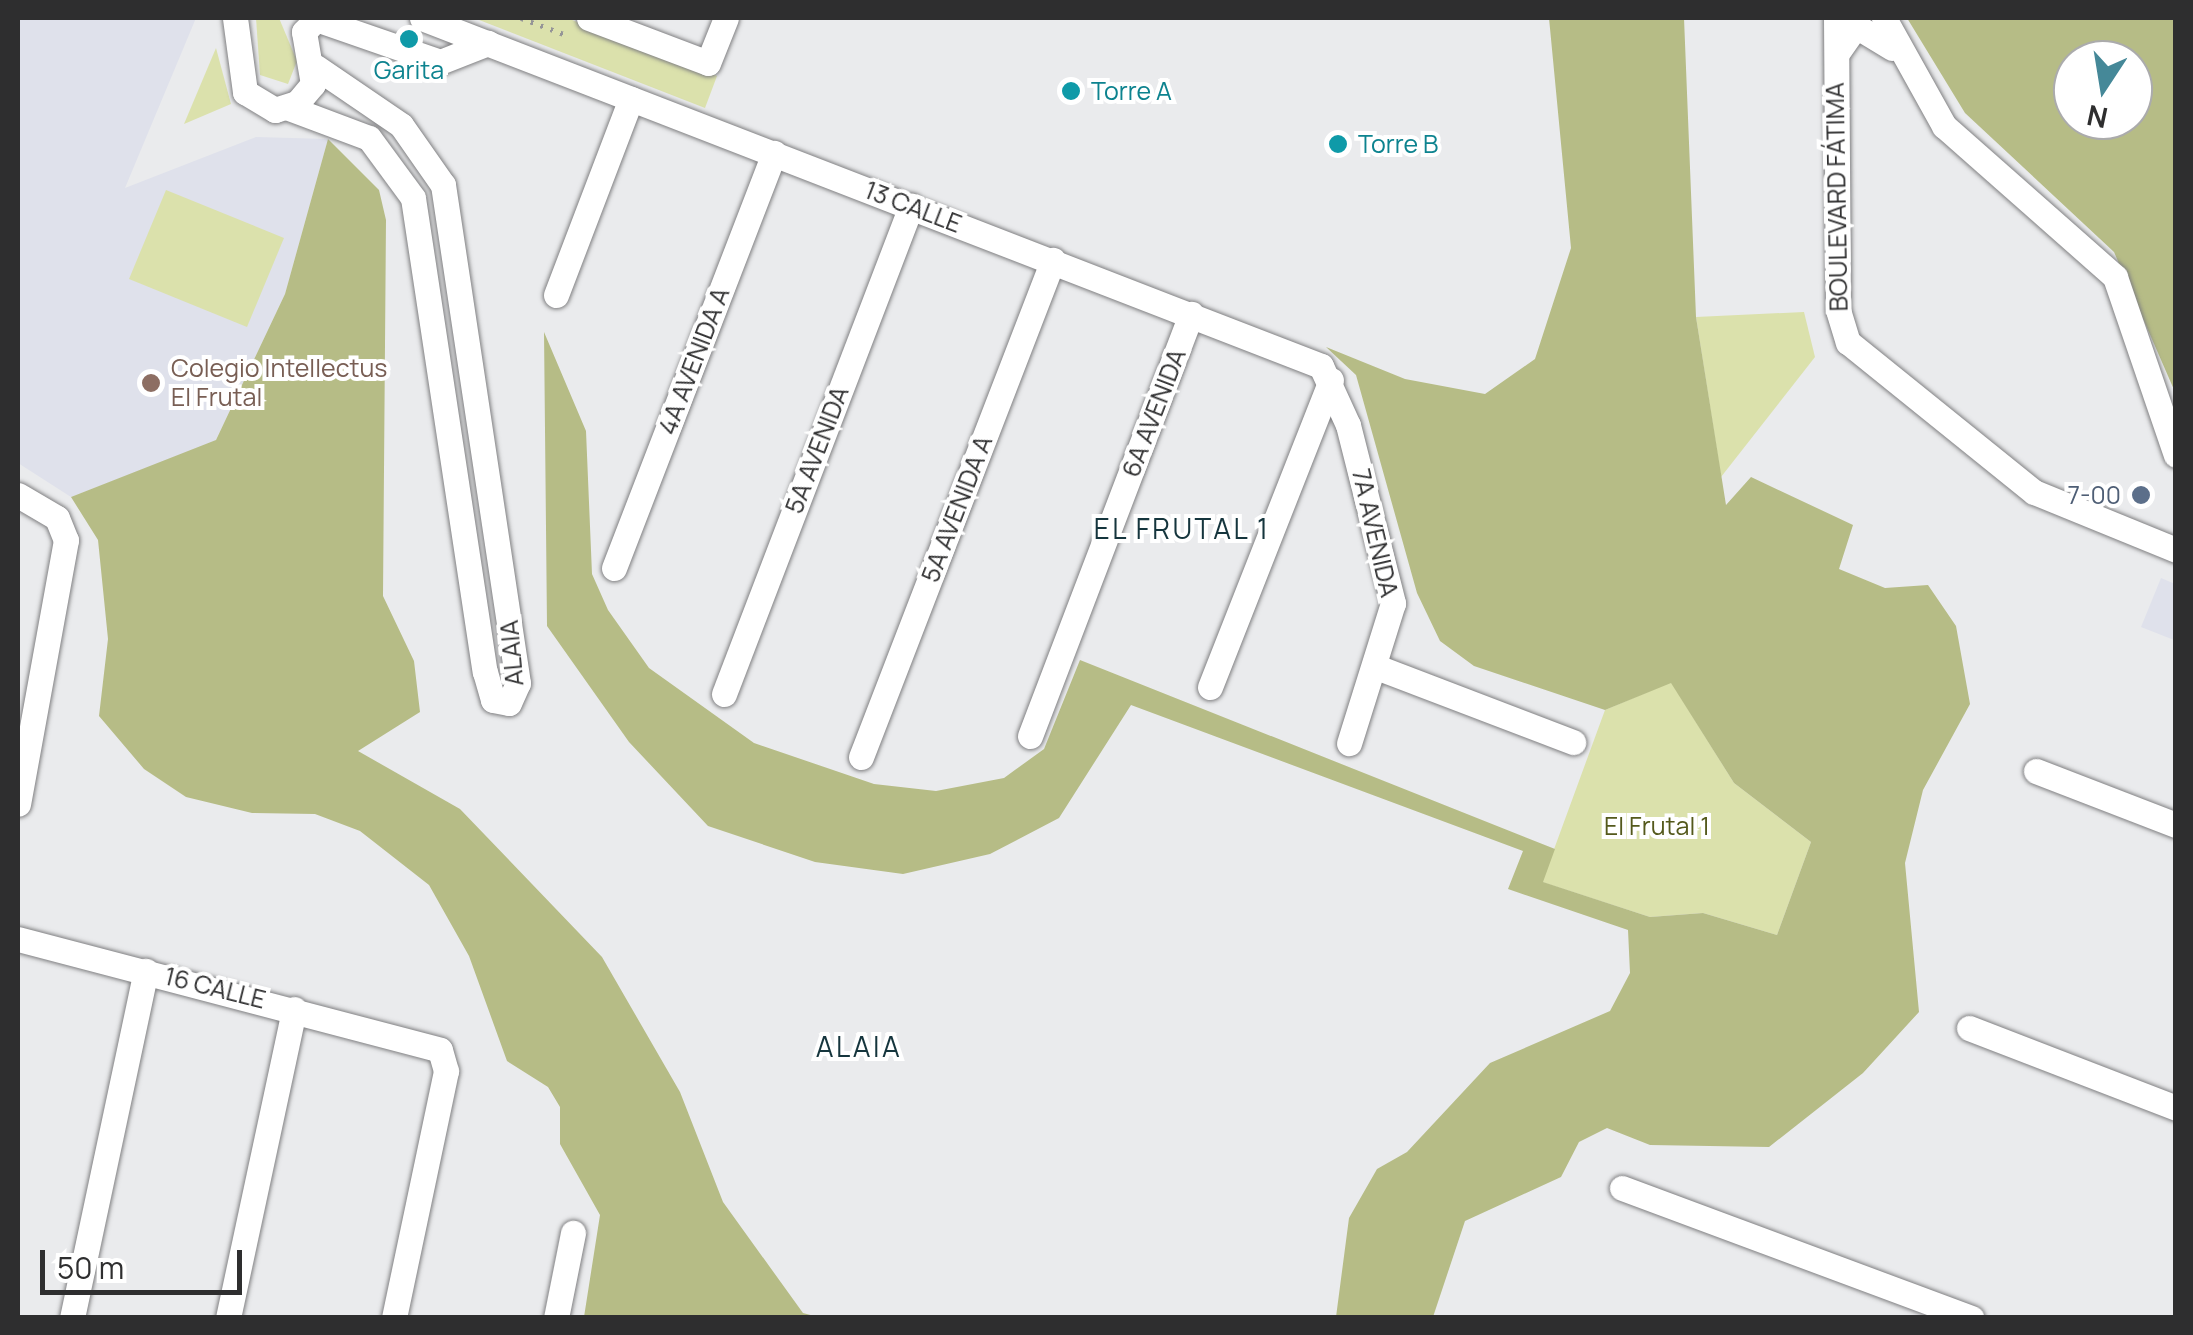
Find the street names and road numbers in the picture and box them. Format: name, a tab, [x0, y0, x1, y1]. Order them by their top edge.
street label: BOULEVARD FÁTIMA	[1820, 82, 1854, 312]
street label: 13 CALLE	[860, 175, 966, 239]
street label: 4A AVENIDA A	[652, 283, 736, 439]
street label: 6A AVENIDA	[1116, 345, 1192, 481]
street label: 5A AVENIDA	[779, 382, 855, 518]
street label: 5A AVENIDA A	[915, 431, 999, 587]
street label: 7A AVENIDA	[1346, 466, 1404, 600]
street label: ALAIA	[494, 619, 530, 687]
street label: 16 CALLE	[161, 961, 269, 1015]

